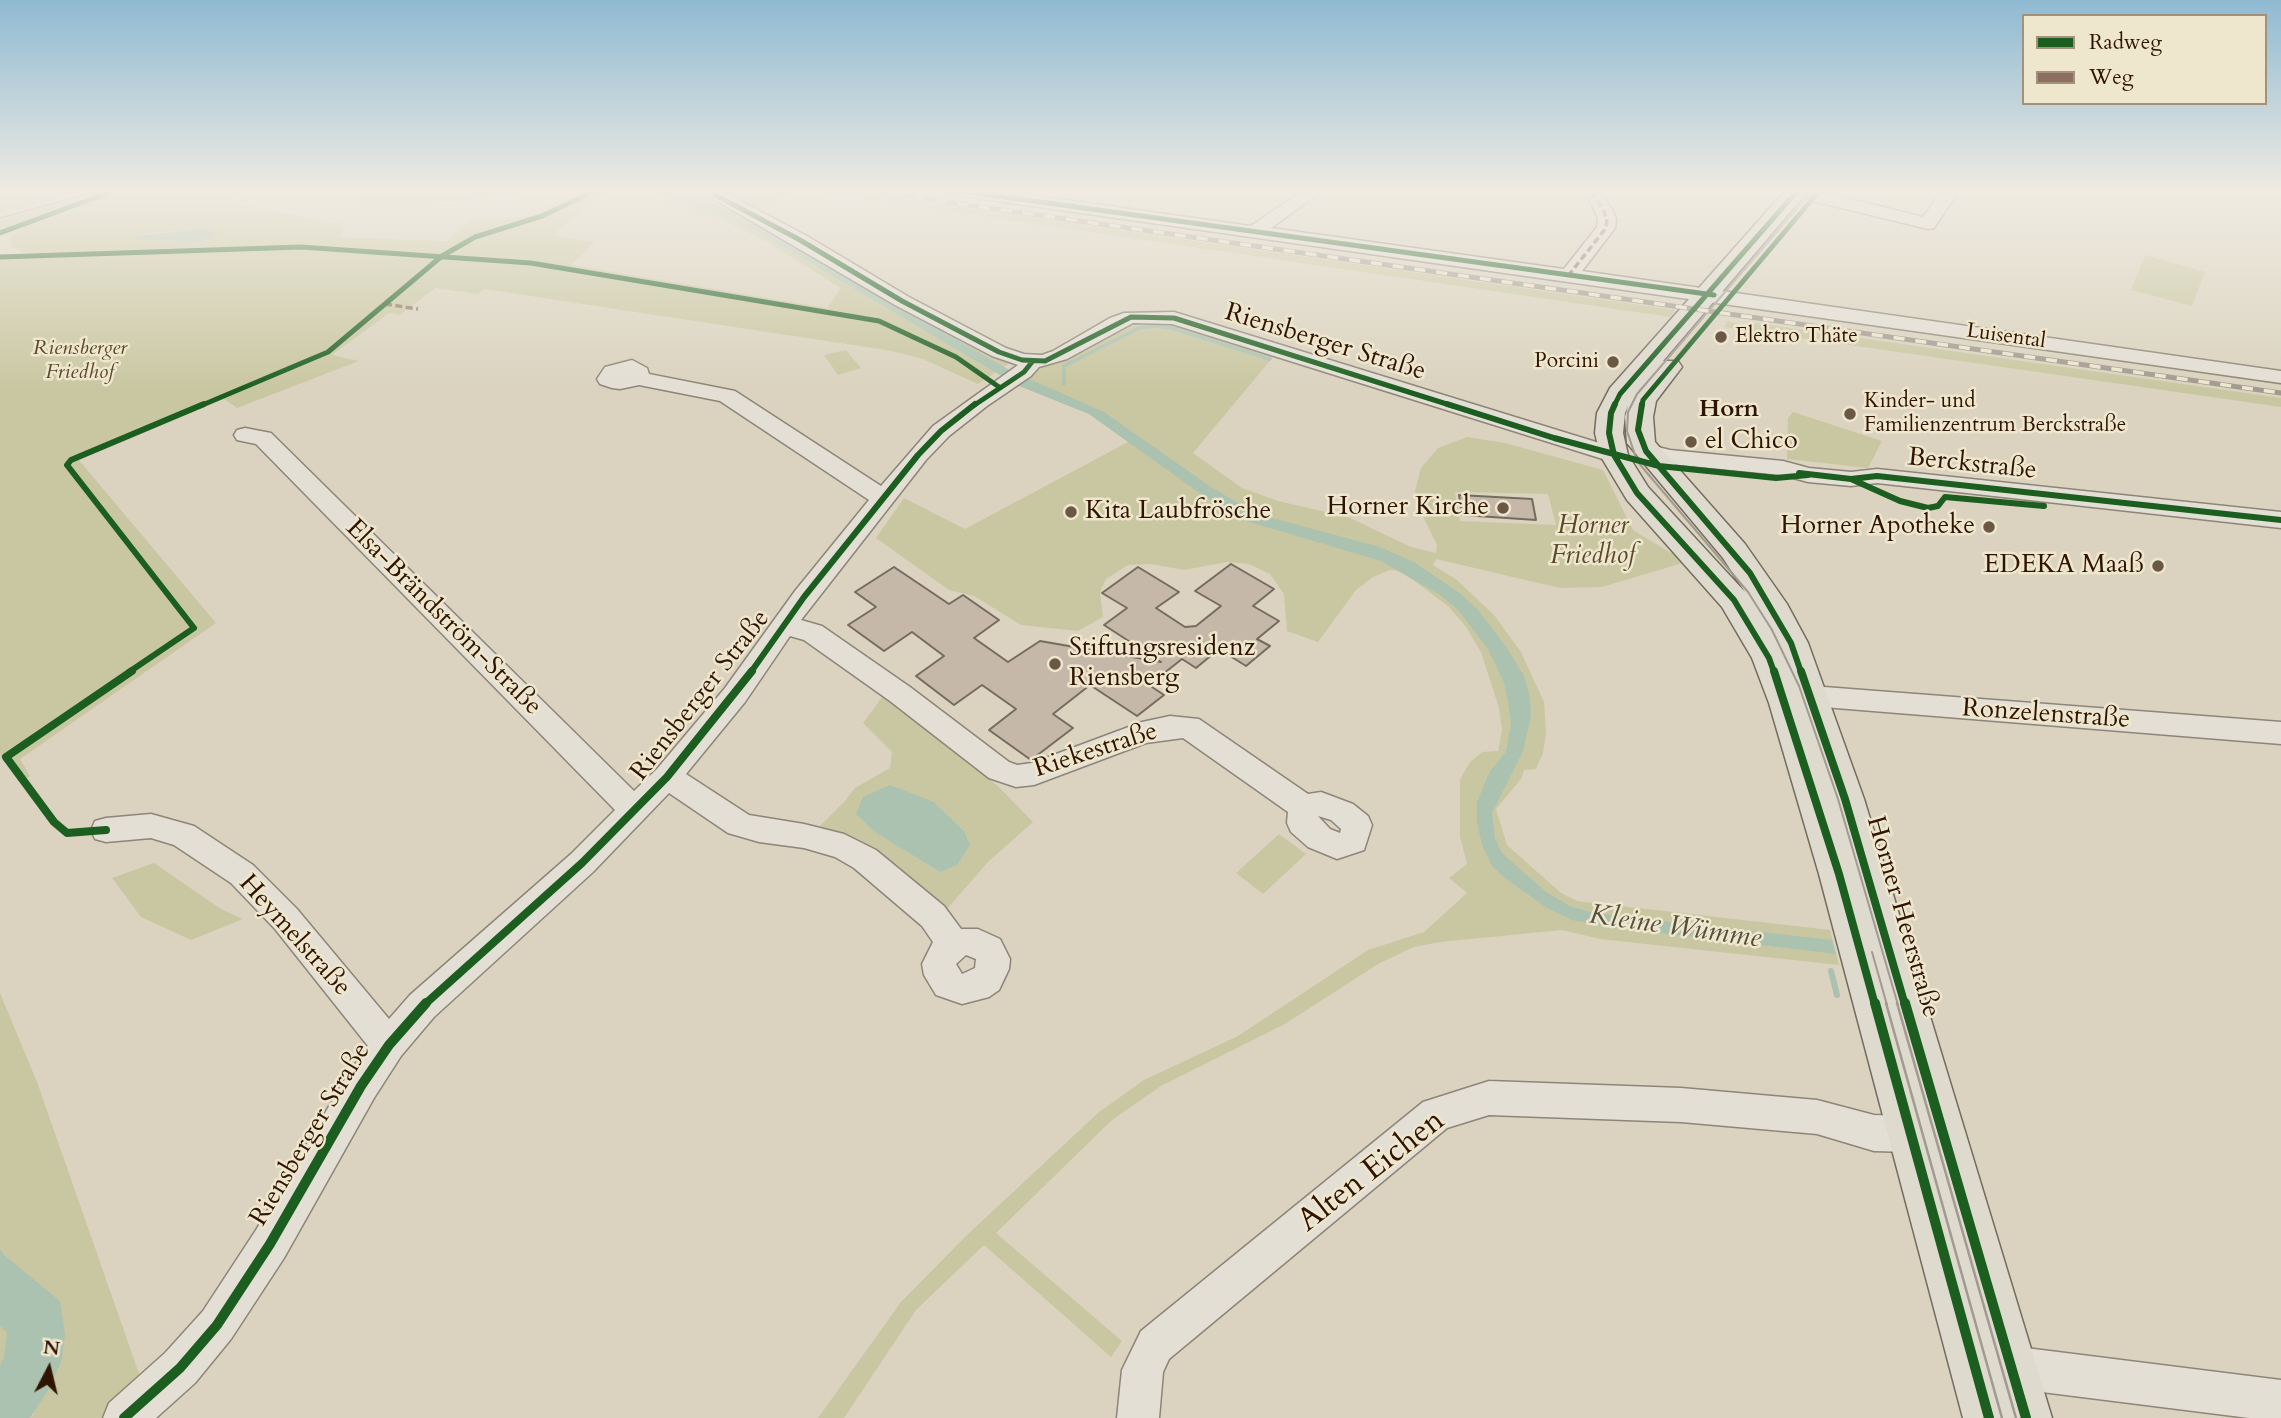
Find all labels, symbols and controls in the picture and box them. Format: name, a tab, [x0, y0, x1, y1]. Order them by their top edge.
legend	[2022, 14, 2267, 105]
text: Radweg	[2089, 28, 2162, 57]
text: Weg	[2089, 63, 2134, 92]
street label: Riensberger Straße	[1221, 298, 1429, 388]
street label: Luisental	[1965, 319, 2047, 355]
place label: Elektro Thäte	[1735, 324, 1858, 350]
marker: Elektro Thäte	[1713, 329, 1729, 345]
park label: Riensberger Friedhof	[33, 336, 127, 386]
place label: Porcini	[1534, 349, 1599, 375]
marker: Porcini	[1605, 354, 1621, 370]
place label: Kinder- und Familienzentrum Berckstraße	[1864, 389, 2126, 439]
district label: Horn	[1699, 396, 1759, 424]
marker: Kinder- und Familienzentrum Berckstraße	[1842, 406, 1858, 422]
place label: el Chico	[1705, 426, 1798, 458]
marker: el Chico	[1683, 434, 1699, 450]
street label: Berckstraße	[1906, 443, 2038, 487]
place label: Horner Kirche	[1327, 492, 1489, 524]
place label: Kita Laubfrösche	[1085, 496, 1271, 528]
marker: Horner Kirche	[1495, 500, 1511, 516]
marker: Kita Laubfrösche	[1063, 504, 1079, 520]
park label: Horner Friedhof	[1550, 511, 1636, 572]
place label: Horner Apotheke	[1780, 511, 1975, 543]
street label: Elsa-Brändström-Straße	[338, 513, 548, 723]
marker: Horner Apotheke	[1981, 519, 1997, 535]
place label: EDEKA Maaß	[1984, 550, 2144, 582]
marker: EDEKA Maaß	[2150, 558, 2166, 574]
street label: Riensberger Straße	[625, 604, 777, 788]
place label: Stiftungsresidenz Riensberg	[1069, 633, 1255, 694]
marker: Stiftungsresidenz Riensberg	[1047, 656, 1063, 672]
street label: Ronzelenstraße	[1961, 694, 2131, 736]
street label: Riekestraße	[1030, 716, 1162, 786]
street label: Horner Heerstraße	[1858, 813, 1946, 1021]
street label: Heymelstraße	[231, 869, 357, 1003]
water label: Kleine Wümme	[1587, 899, 1763, 957]
street label: Riensberger Straße	[244, 1038, 378, 1232]
street label: Alten Eichen	[1291, 1103, 1453, 1241]
north arrow	[14, 1334, 84, 1404]
text: N	[42, 1334, 61, 1362]

